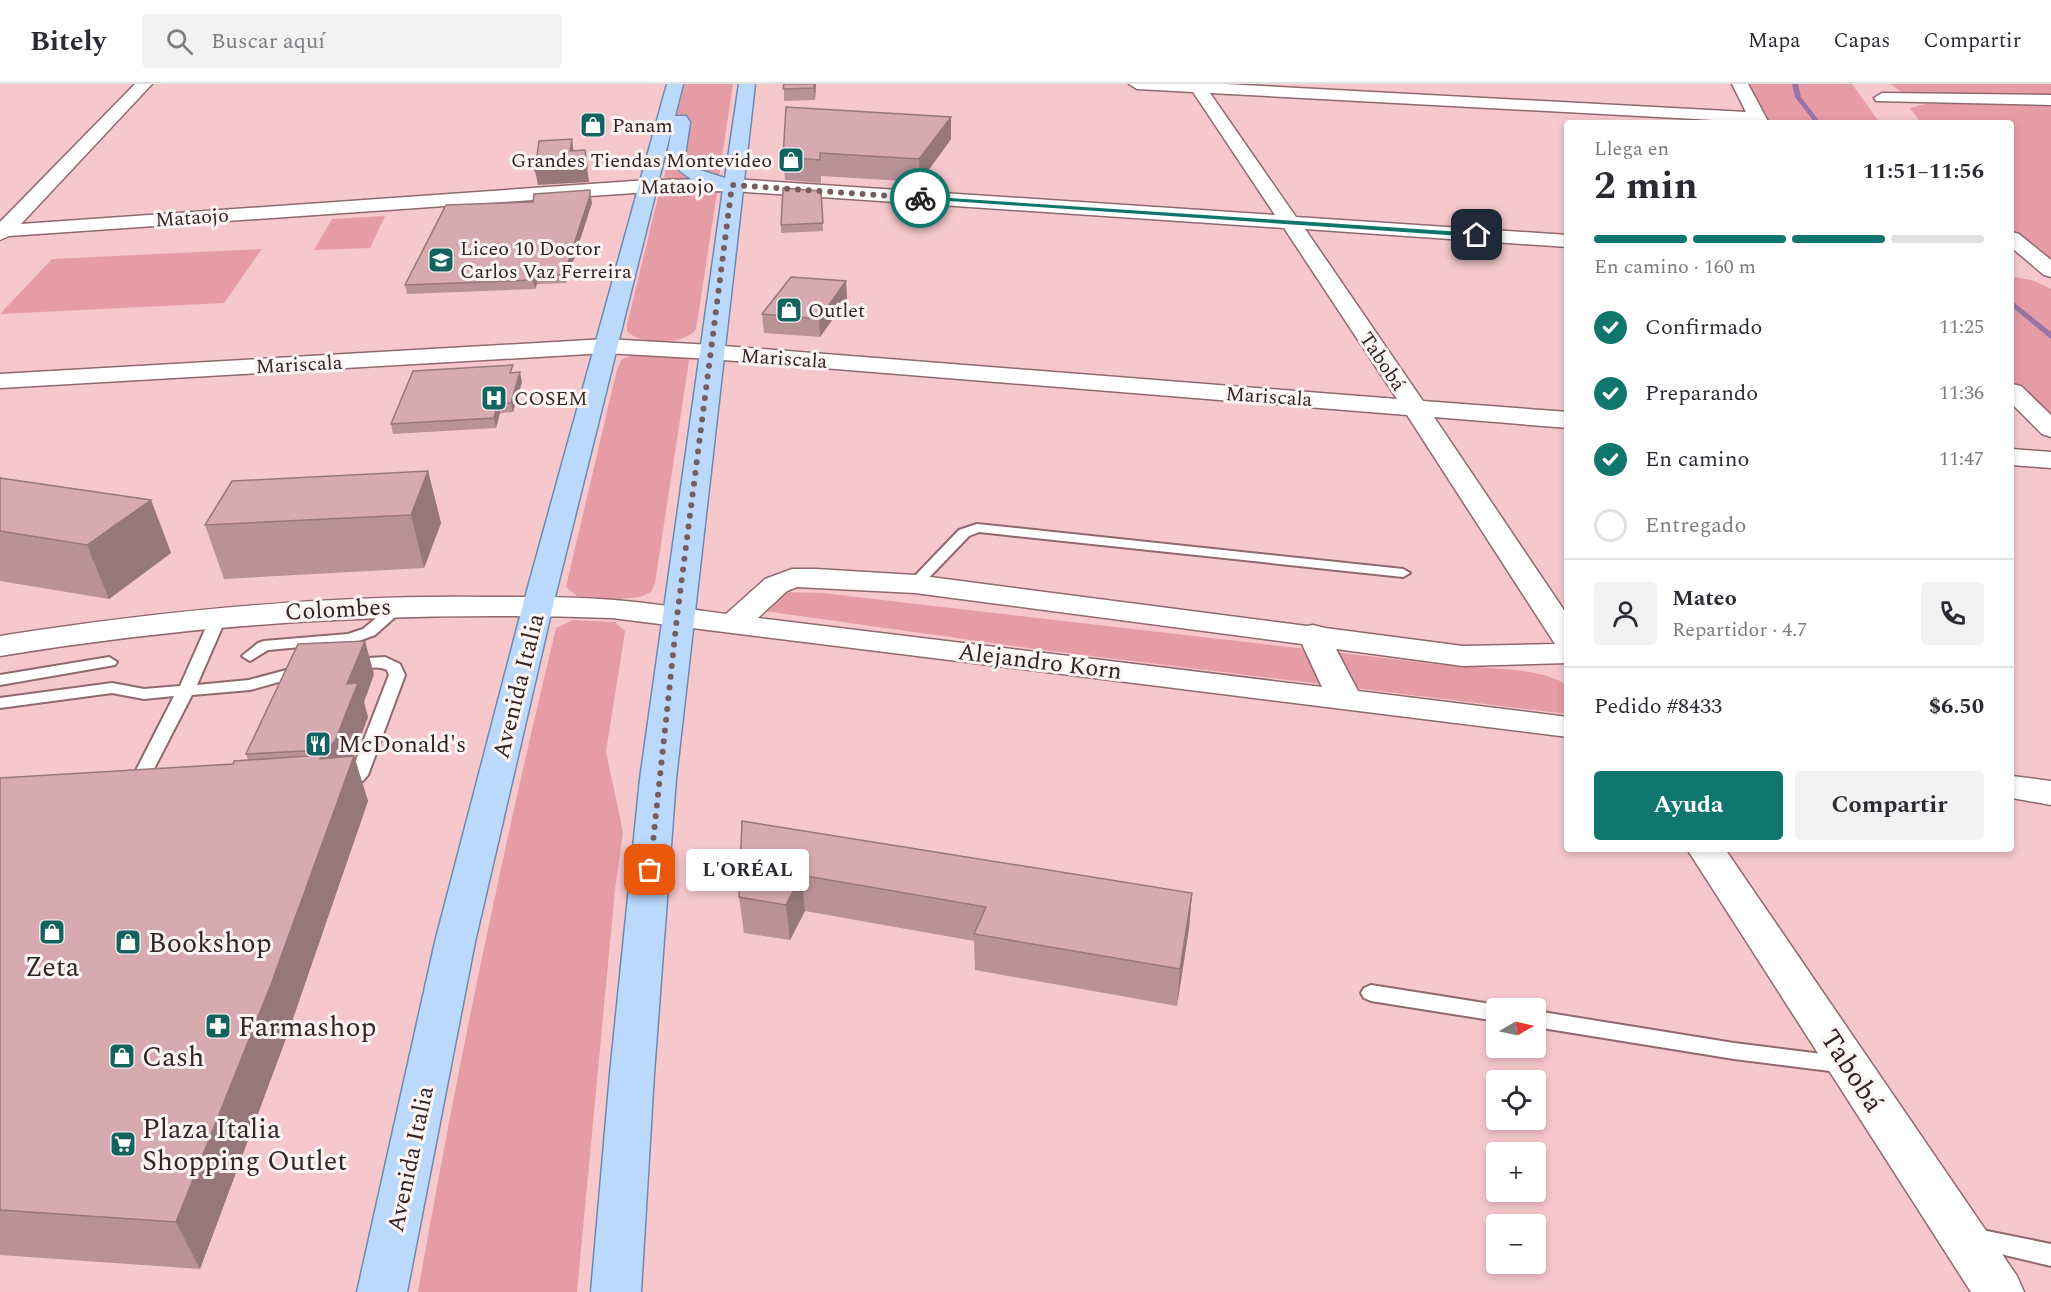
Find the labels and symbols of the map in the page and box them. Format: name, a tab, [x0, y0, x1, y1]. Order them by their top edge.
shop icon: Panam	[578, 110, 608, 140]
place label: Panam	[612, 111, 673, 141]
shop icon: Grandes Tiendas Montevideo	[776, 145, 806, 175]
place label: Grandes Tiendas Montevideo	[511, 146, 772, 176]
courier	[890, 168, 950, 228]
street label: Mataojo	[640, 171, 714, 203]
street label: Mataojo	[154, 200, 230, 236]
pin	[1451, 209, 1502, 260]
place label: Liceo 10 Doctor Carlos Vaz Ferreira	[460, 234, 632, 287]
school or university icon: Liceo 10 Doctor Carlos Vaz Ferreira	[426, 245, 456, 275]
shop icon: Outlet	[774, 295, 804, 325]
place label: Outlet	[808, 296, 865, 326]
street label: Tabobá	[1351, 326, 1413, 397]
street label: Mariscala	[740, 341, 828, 377]
street label: Mariscala	[255, 348, 343, 382]
street label: Mariscala	[1225, 379, 1313, 415]
hospital icon: COSEM	[479, 383, 509, 413]
place label: COSEM	[514, 384, 588, 414]
street label: Colombes	[284, 589, 392, 631]
street label: Avenida Italia	[484, 610, 554, 763]
street label: Alejandro Korn	[956, 634, 1124, 690]
place label: McDonald's	[338, 727, 466, 763]
restaurant icon: McDonald's	[303, 729, 333, 759]
pin	[624, 844, 675, 895]
callout: L'ORÉAL	[686, 849, 809, 891]
shop icon: Zeta	[37, 917, 67, 947]
place label: Bookshop	[148, 922, 272, 965]
shop icon: Bookshop	[113, 927, 143, 957]
place label: Zeta	[25, 946, 80, 989]
north arrow	[1486, 998, 1546, 1058]
place label: Farmashop	[238, 1006, 376, 1049]
pharmacy icon: Farmashop	[203, 1011, 233, 1041]
street label: Tabobá	[1809, 1021, 1895, 1121]
place label: Cash	[142, 1036, 204, 1079]
shop icon: Cash	[107, 1041, 137, 1071]
street label: Avenida Italia	[378, 1083, 444, 1236]
place label: Plaza Italia Shopping Outlet	[142, 1108, 347, 1183]
supermarket icon: Plaza Italia Shopping Outlet	[108, 1129, 138, 1159]

